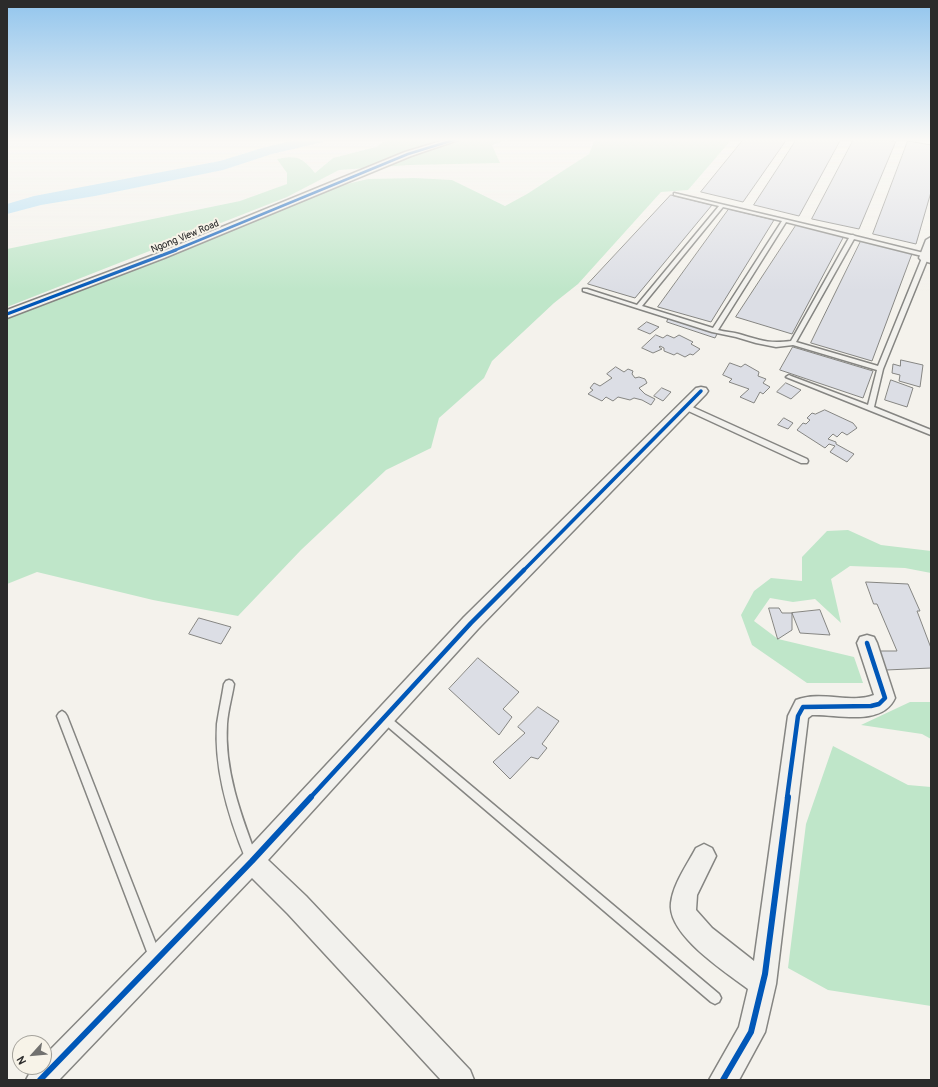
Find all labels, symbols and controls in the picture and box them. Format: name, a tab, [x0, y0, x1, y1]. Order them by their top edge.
street label: Ngong View Road	[149, 218, 221, 256]
north arrow	[12, 1035, 52, 1075]
text: N	[14, 1054, 29, 1066]

